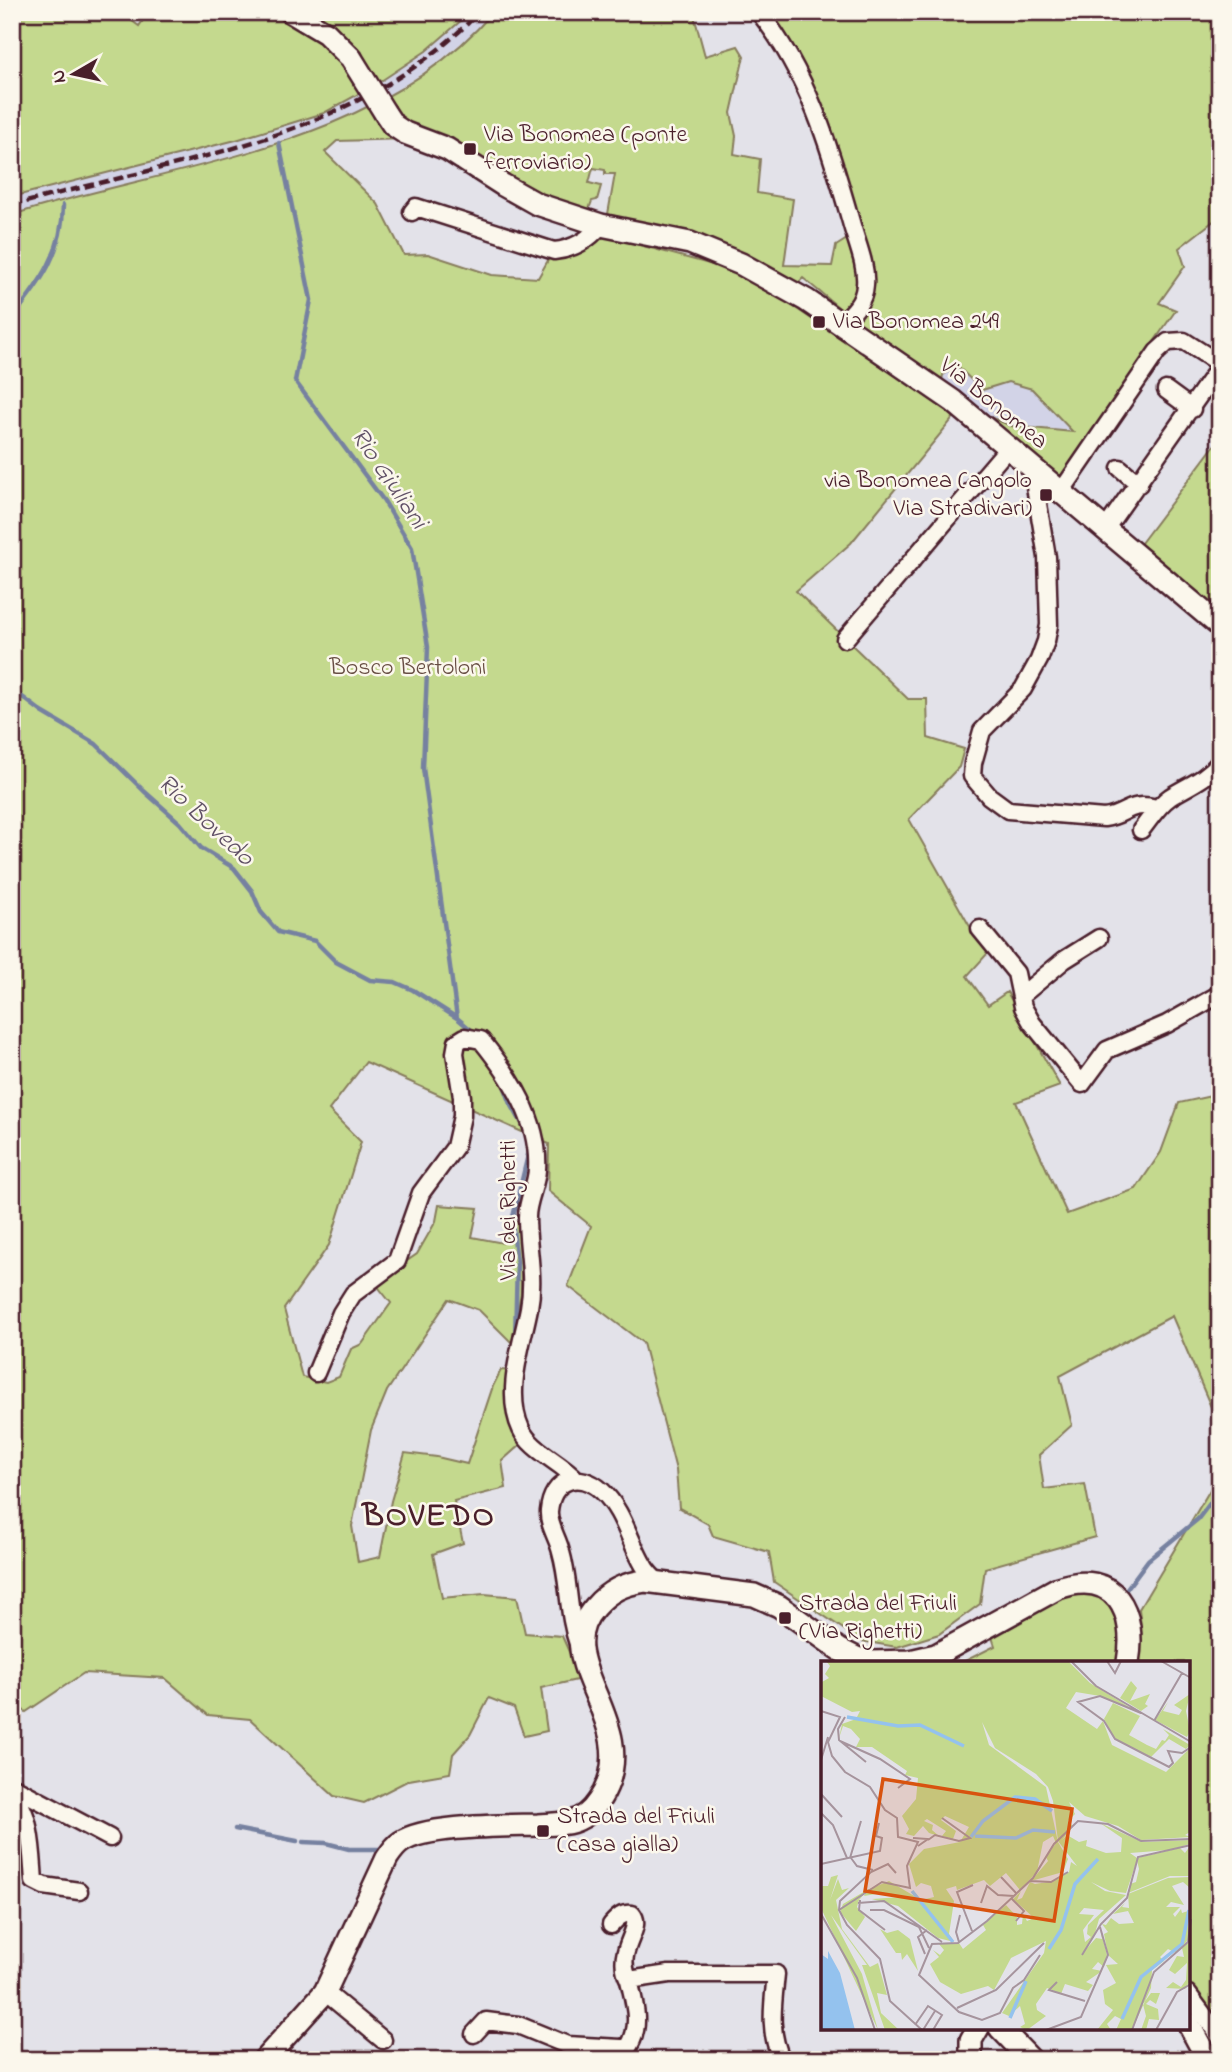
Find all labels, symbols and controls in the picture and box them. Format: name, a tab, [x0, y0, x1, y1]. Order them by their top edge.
north arrow	[38, 38, 108, 108]
text: N	[45, 68, 74, 85]
place label: Via Bonomea (ponte ferroviario)	[483, 118, 688, 181]
marker: Via Bonomea (ponte ferroviario)	[462, 141, 478, 157]
place label: Via Bonomea 249	[832, 305, 1000, 340]
marker: Via Bonomea 249	[811, 314, 827, 330]
street label: Via Bonomea	[930, 349, 1055, 459]
water label: Rio Giuliani	[340, 421, 437, 539]
place label: via Bonomea (angolo Via Stradivari)	[824, 464, 1032, 527]
marker: via Bonomea (angolo Via Stradivari)	[1038, 487, 1054, 503]
park label: Bosco Bertoloni	[329, 651, 486, 686]
water label: Rio Bovedo	[148, 766, 263, 877]
street label: Via dei Righetti	[492, 1140, 527, 1281]
district label: BOVEDO	[360, 1494, 496, 1541]
place label: Strada del Friuli (Via Righetti)	[799, 1587, 957, 1650]
marker: Strada del Friuli (Via Righetti)	[777, 1610, 793, 1626]
inset map	[821, 1661, 1190, 2030]
place label: Strada del Friuli (casa gialla)	[557, 1800, 715, 1863]
marker: Strada del Friuli (casa gialla)	[535, 1823, 551, 1839]

